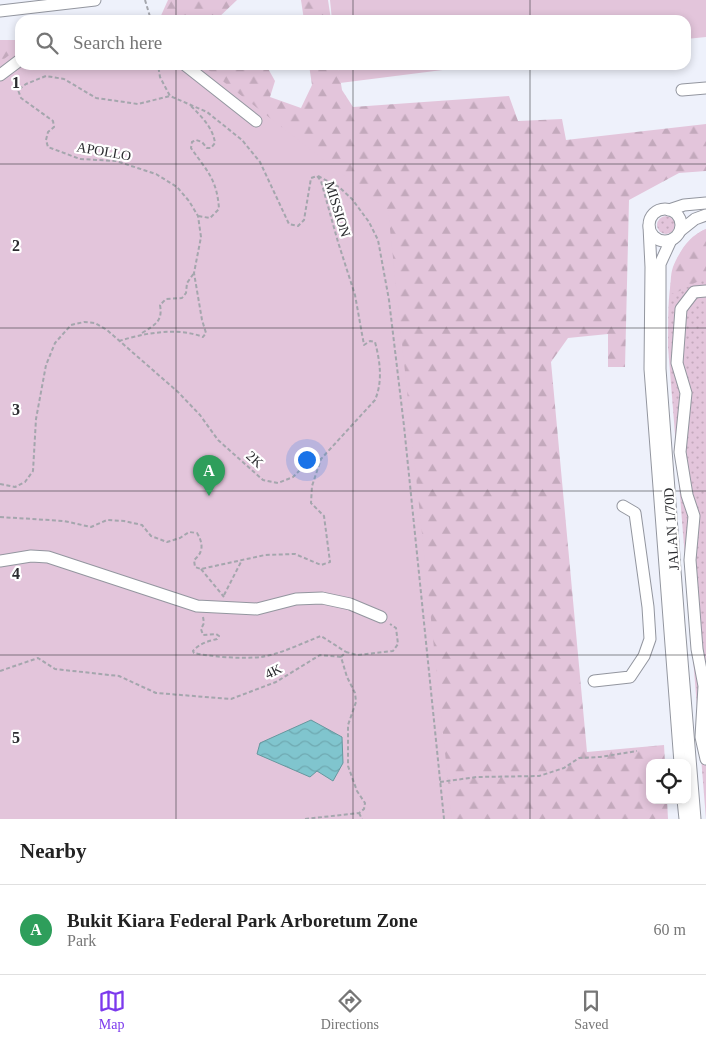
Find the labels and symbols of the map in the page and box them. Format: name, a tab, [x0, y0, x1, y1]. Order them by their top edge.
text: 1	[12, 74, 20, 91]
street label: APOLLO	[75, 139, 132, 164]
street label: MISSION	[322, 179, 353, 239]
text: 2	[12, 237, 20, 254]
text: 3	[12, 401, 20, 418]
your location	[294, 447, 320, 473]
street label: 2K	[243, 448, 266, 471]
pin: A	[193, 455, 225, 496]
street label: JALAN 1/70D	[661, 487, 682, 571]
text: 4	[12, 565, 20, 582]
street label: 4K	[262, 661, 284, 682]
text: 5	[12, 729, 20, 746]

